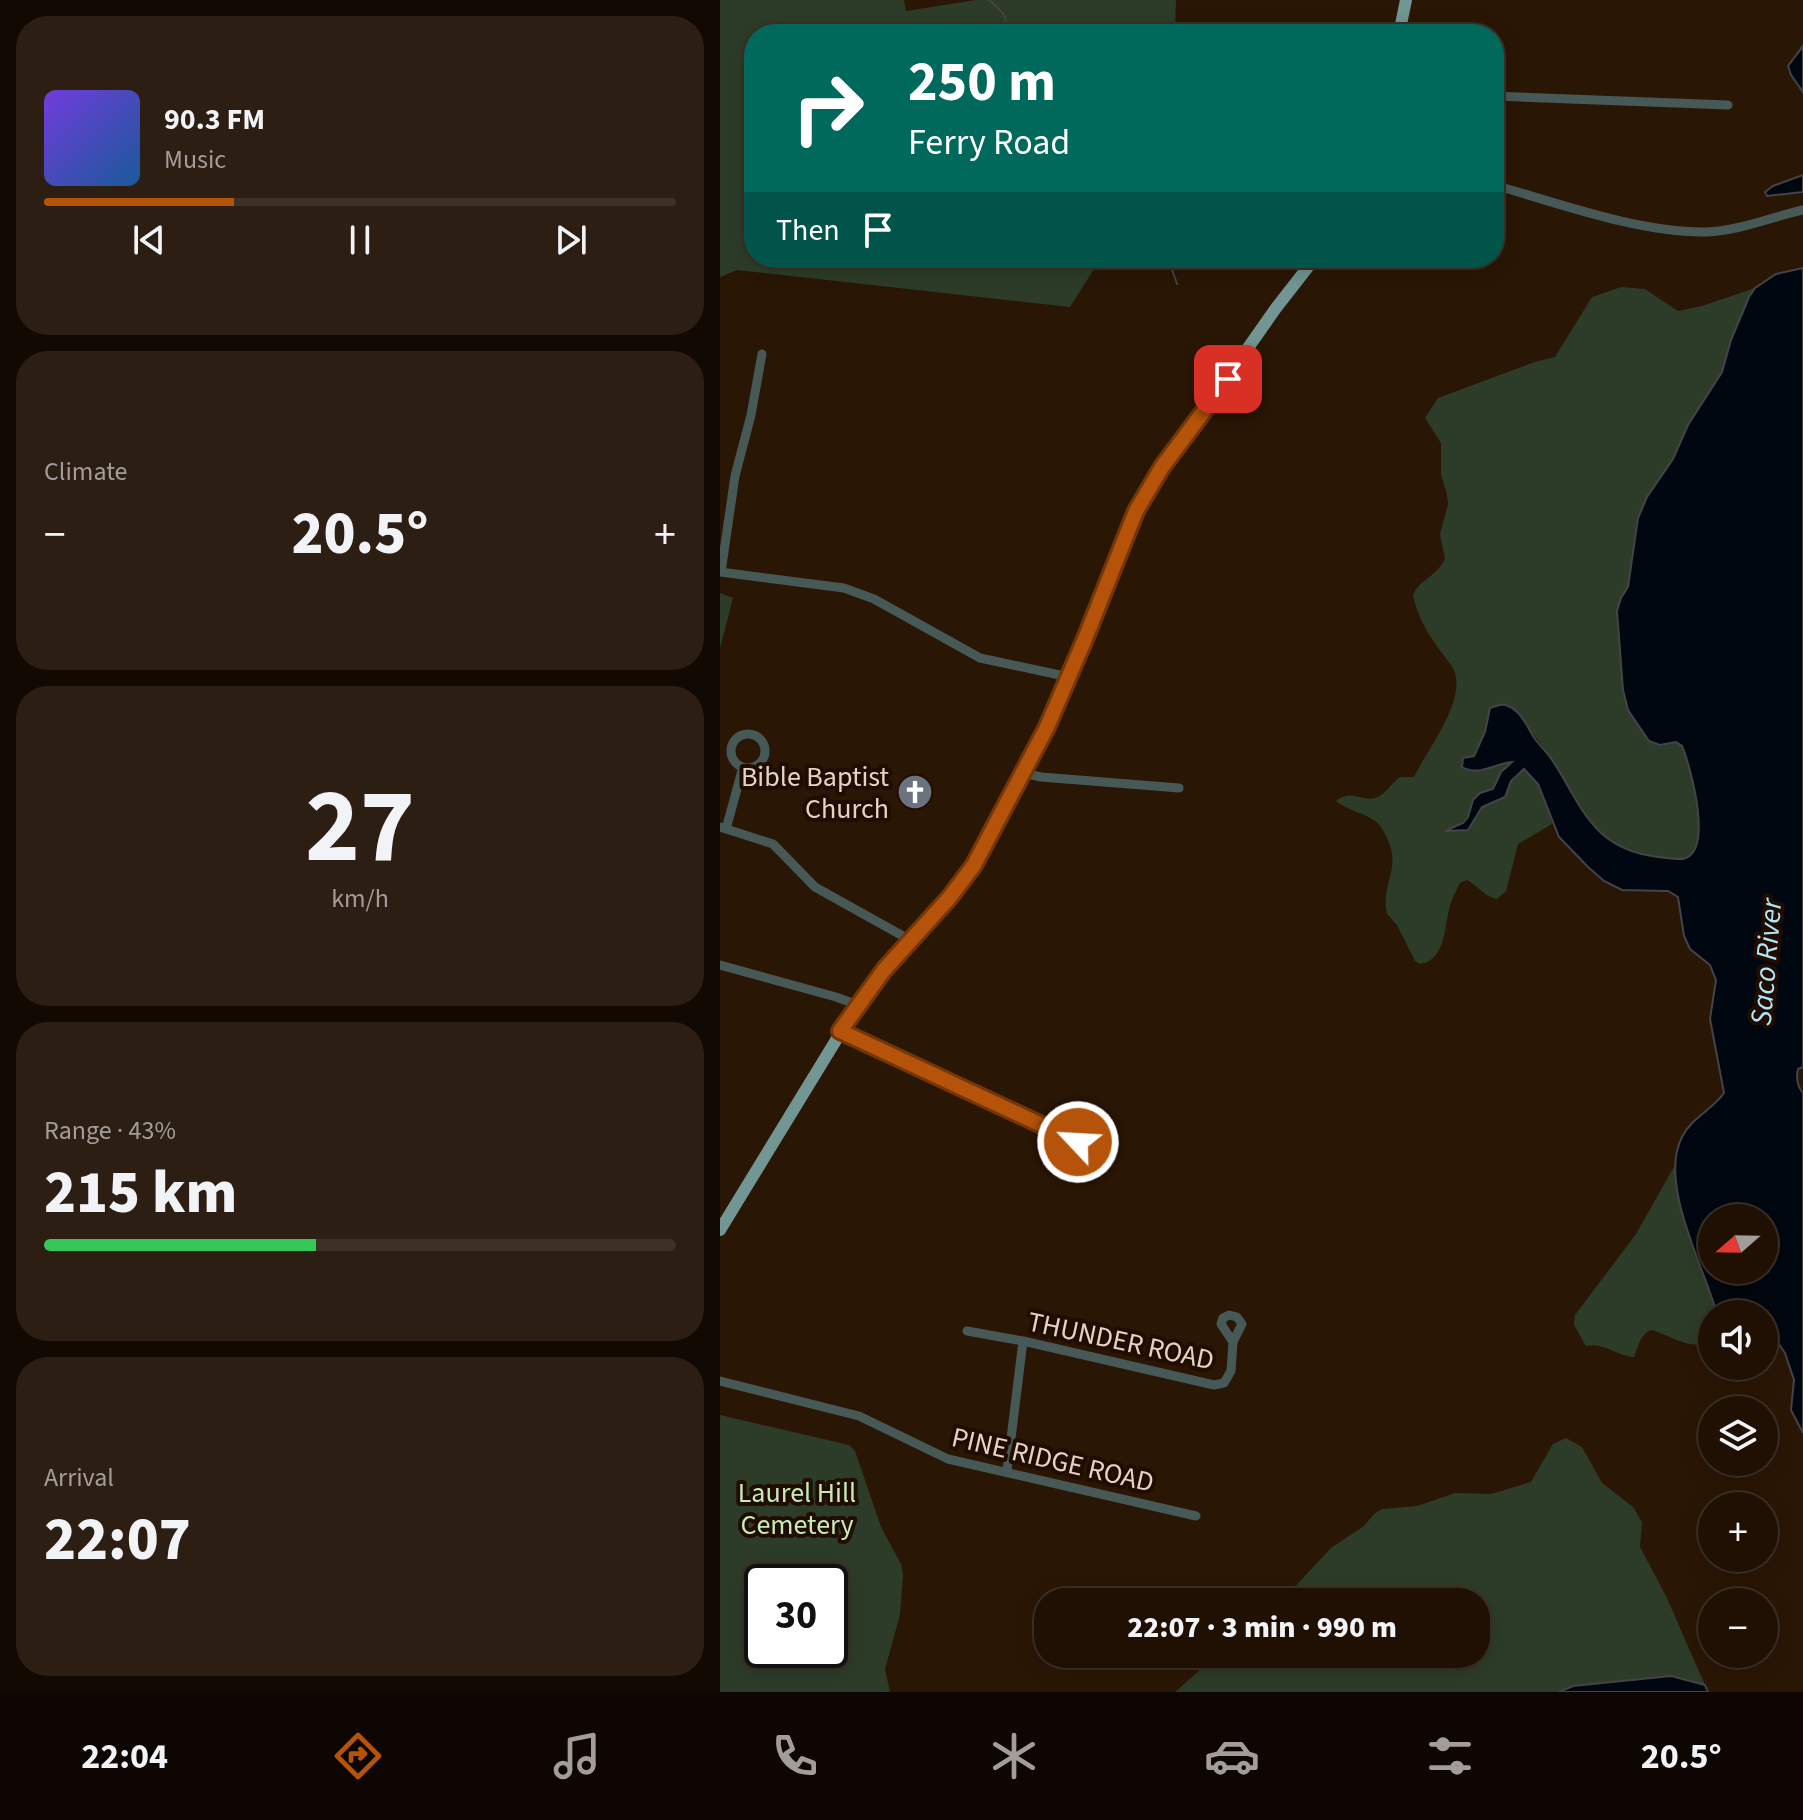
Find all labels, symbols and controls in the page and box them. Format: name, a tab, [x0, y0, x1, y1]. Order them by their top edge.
text: 250 m	[908, 43, 1056, 122]
icon: right	[776, 56, 880, 160]
text: 90.3 FM	[164, 98, 265, 141]
text: Ferry Road	[908, 117, 1070, 168]
text: Music	[164, 141, 226, 178]
icon: arrive	[856, 208, 900, 252]
text: Then	[776, 209, 840, 252]
icon: previous	[127, 218, 171, 262]
icon: pause	[338, 218, 382, 262]
icon: next	[549, 218, 593, 262]
pin	[1194, 345, 1262, 413]
icon: arrive	[1206, 357, 1250, 401]
text: Climate	[44, 453, 128, 490]
text: 20.5°	[292, 492, 428, 577]
text: −	[44, 504, 66, 567]
text: +	[654, 504, 676, 567]
text: 27	[305, 754, 415, 902]
place label: Bible Baptist Church	[741, 757, 890, 829]
church icon: Bible Baptist Church	[896, 773, 934, 811]
text: km/h	[331, 880, 389, 917]
water label: Saco River	[1740, 895, 1794, 1027]
position arrow	[1036, 1100, 1120, 1184]
text: Range · 43%	[44, 1112, 176, 1149]
text: 215 km	[44, 1151, 237, 1236]
north arrow	[1698, 1204, 1778, 1284]
map controls	[1698, 1204, 1778, 1668]
button: sound	[1698, 1300, 1778, 1380]
street label: THUNDER ROAD	[1024, 1302, 1218, 1380]
button: layers	[1698, 1396, 1778, 1476]
street label: PINE RIDGE ROAD	[948, 1417, 1158, 1503]
text: Arrival	[44, 1459, 114, 1496]
park label: Laurel Hill Cemetery	[738, 1473, 856, 1545]
button: +	[1698, 1492, 1778, 1572]
text: 22:07	[44, 1498, 191, 1583]
speed limit sign: 30	[744, 1564, 848, 1668]
button: −	[1698, 1588, 1778, 1668]
text: 22:07 · 3 min · 990 m	[1127, 1606, 1397, 1649]
icon: directions	[330, 1728, 386, 1784]
icon: music	[549, 1728, 605, 1784]
icon: phone	[767, 1728, 823, 1784]
icon: climate	[986, 1728, 1042, 1784]
icon: car	[1204, 1728, 1260, 1784]
icon: filters	[1422, 1728, 1478, 1784]
text: 22:04	[81, 1731, 168, 1782]
text: 20.5°	[1641, 1731, 1722, 1782]

